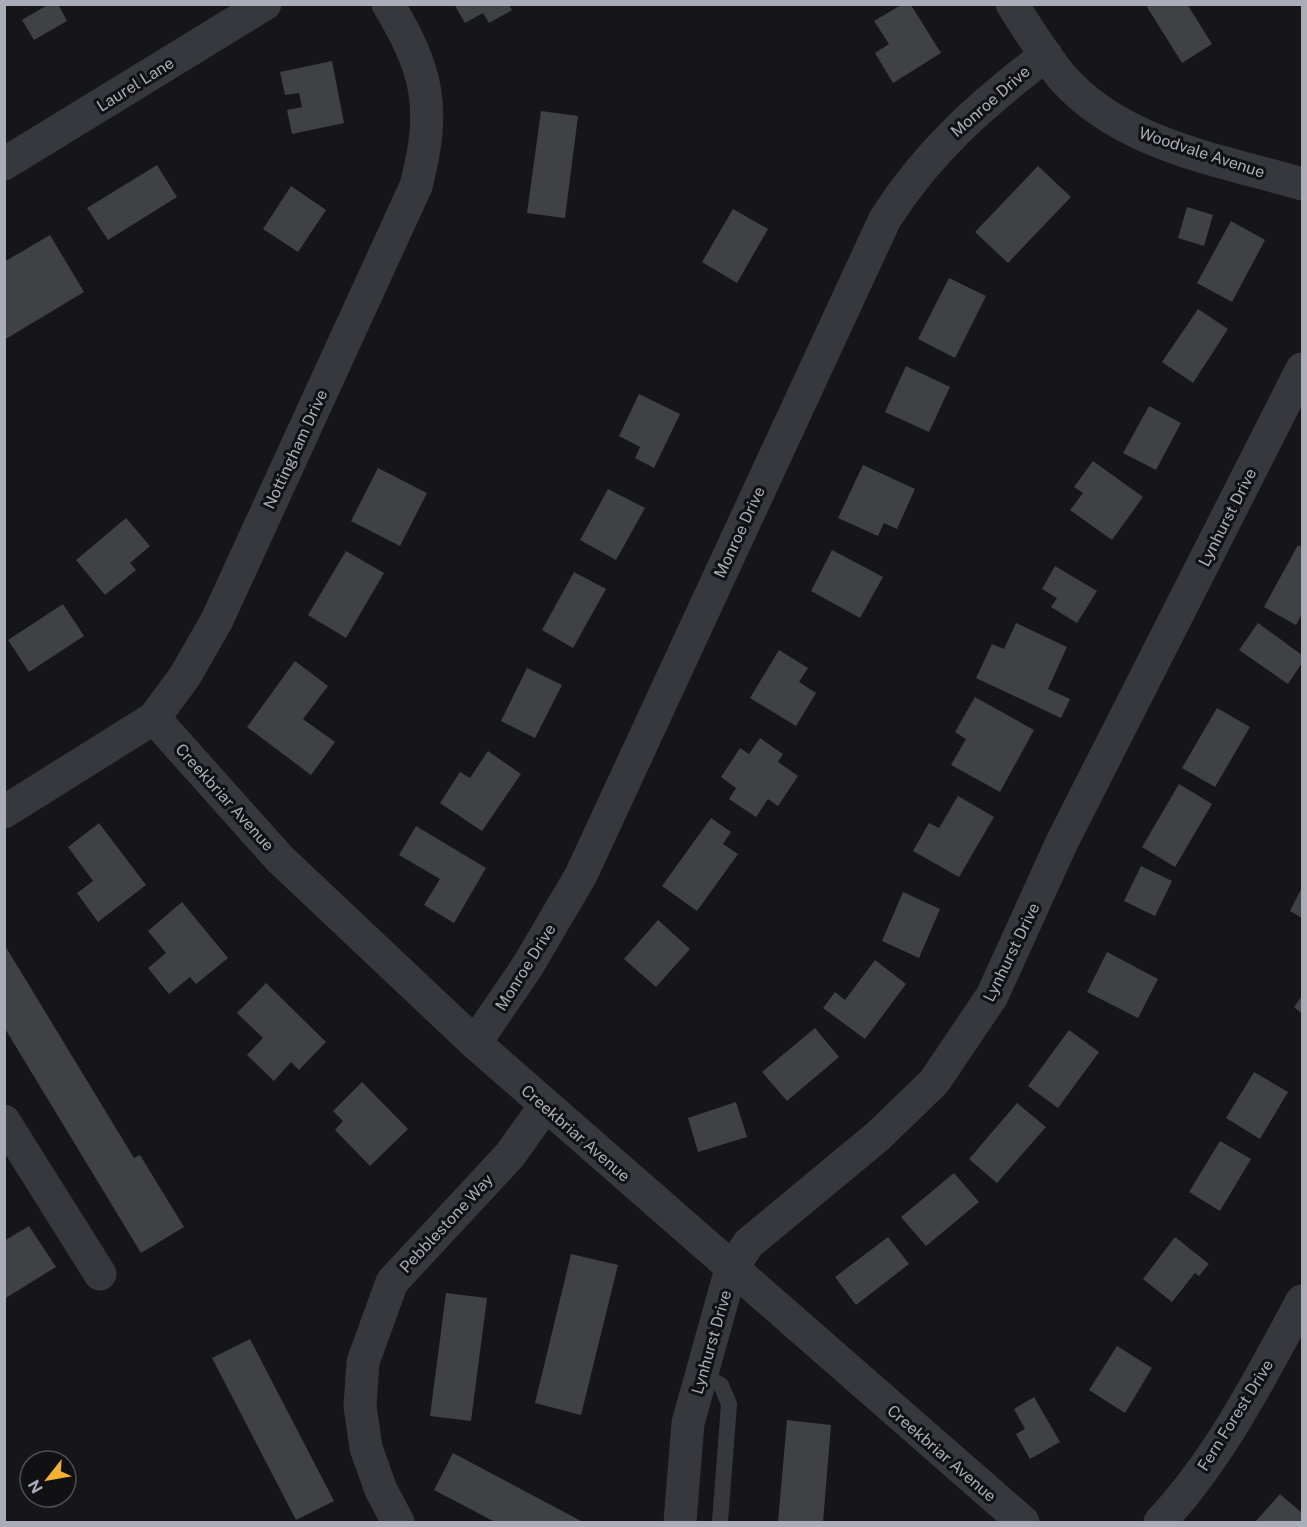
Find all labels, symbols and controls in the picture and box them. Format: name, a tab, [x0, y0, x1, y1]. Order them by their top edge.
street label: Laurel Lane	[93, 53, 177, 116]
street label: Monroe Drive	[947, 62, 1034, 141]
street label: Woodvale Avenue	[1137, 123, 1267, 182]
street label: Nottingham Drive	[259, 386, 331, 512]
street label: Lynhurst Drive	[1195, 465, 1260, 569]
street label: Monroe Drive	[710, 483, 769, 581]
street label: Creekbriar Avenue	[171, 740, 278, 855]
street label: Lynhurst Drive	[979, 900, 1044, 1005]
street label: Monroe Drive	[491, 920, 560, 1014]
street label: Creekbriar Avenue	[517, 1081, 634, 1186]
street label: Pebblestone Way	[396, 1170, 497, 1277]
street label: Lynhurst Drive	[688, 1288, 735, 1396]
street label: Fern Forest Drive	[1194, 1356, 1277, 1474]
street label: Creekbriar Avenue	[883, 1401, 1000, 1506]
north arrow	[18, 1449, 78, 1509]
text: N	[24, 1476, 47, 1497]

